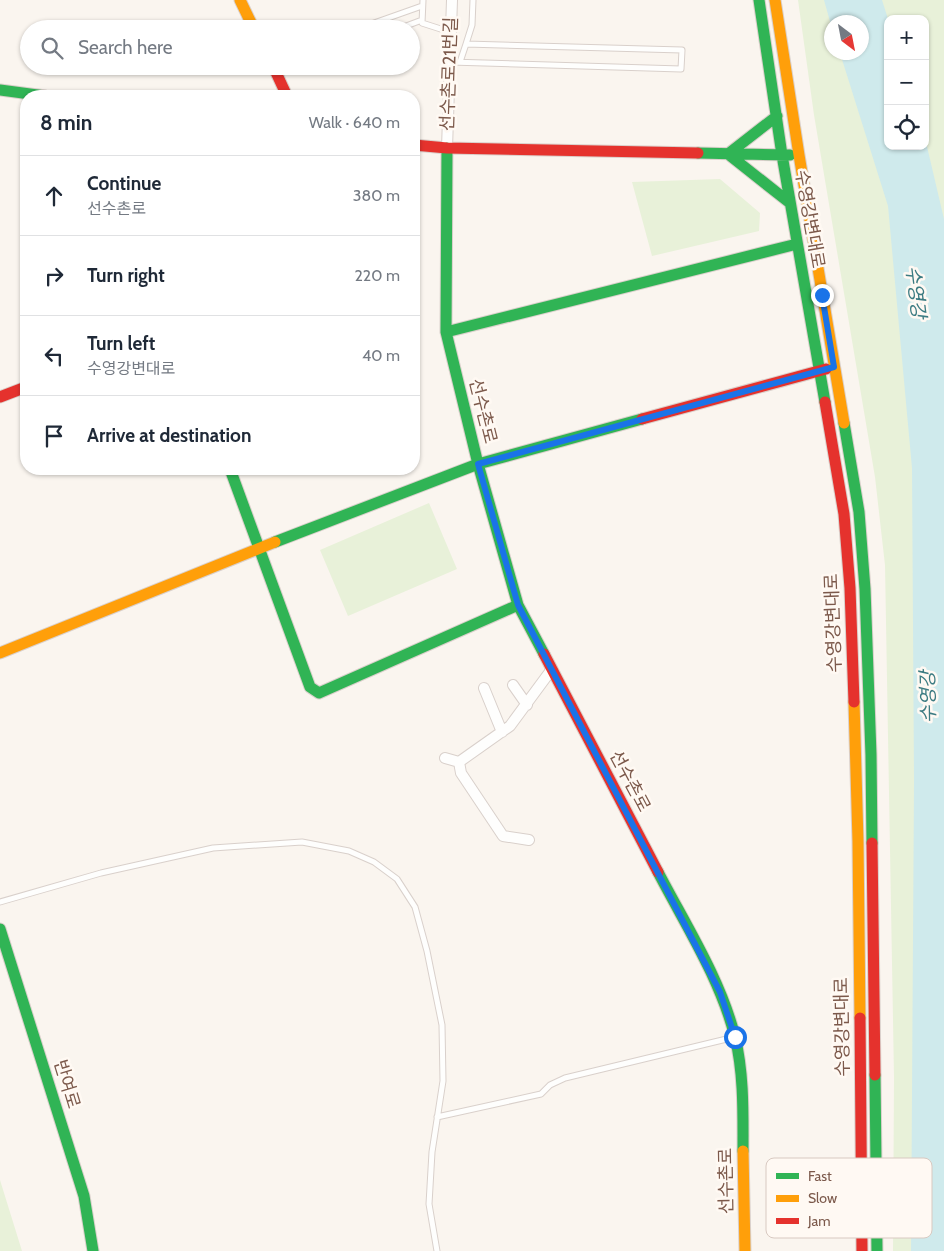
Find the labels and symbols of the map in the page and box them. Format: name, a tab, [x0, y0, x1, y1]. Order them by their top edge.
north arrow	[824, 15, 869, 60]
street label: 선수촌로21번길	[436, 16, 462, 132]
street label: 수영강변대로	[791, 168, 829, 270]
water label: 수영강	[901, 265, 931, 322]
route end	[811, 284, 834, 307]
street label: 선수촌로	[464, 376, 502, 446]
street label: 수영강변대로	[820, 573, 846, 673]
water label: 수영강	[916, 668, 940, 723]
street label: 선수촌로	[605, 747, 655, 815]
street label: 수영강변대로	[830, 977, 854, 1077]
route start	[724, 1026, 747, 1049]
street label: 반여로	[49, 1057, 85, 1111]
street label: 선수촌로	[714, 1148, 738, 1214]
legend	[766, 1158, 932, 1238]
text: Fast	[808, 1167, 832, 1185]
text: Slow	[808, 1189, 837, 1207]
text: Jam	[807, 1212, 830, 1230]

